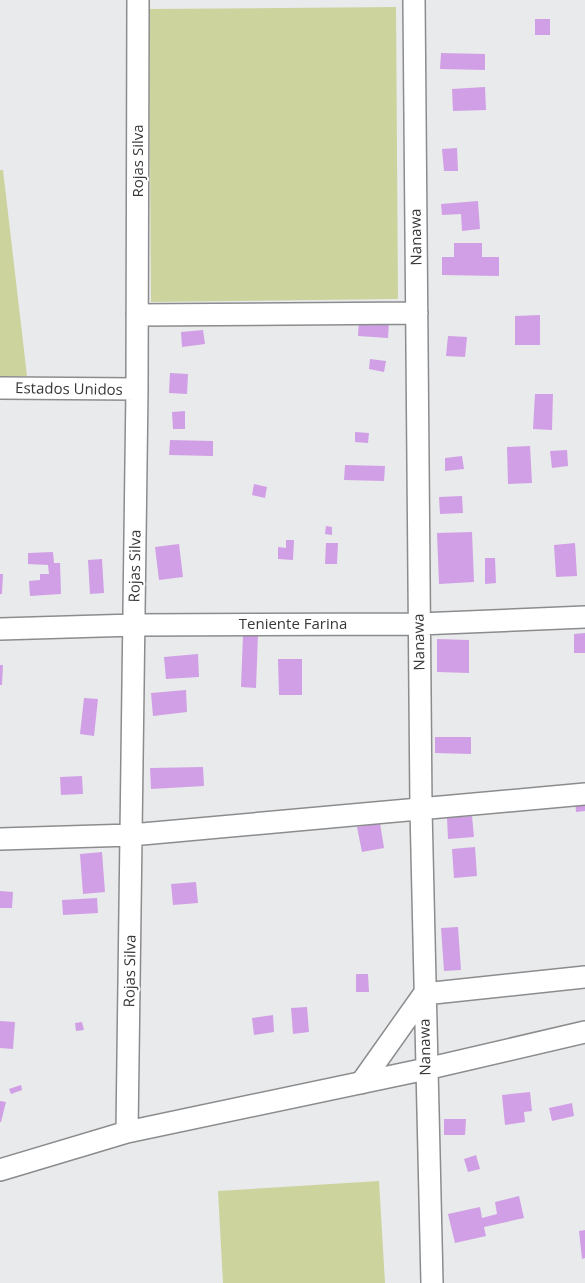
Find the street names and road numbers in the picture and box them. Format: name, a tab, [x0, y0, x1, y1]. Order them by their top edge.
street label: Rojas Silva	[127, 124, 147, 198]
street label: Nanawa	[405, 208, 425, 266]
street label: Estados Unidos	[15, 377, 123, 399]
street label: Rojas Silva	[123, 529, 145, 603]
street label: Teniente Farina	[239, 613, 347, 633]
street label: Nanawa	[408, 613, 428, 671]
street label: Rojas Silva	[118, 934, 140, 1008]
street label: Nanawa	[414, 1018, 434, 1076]

